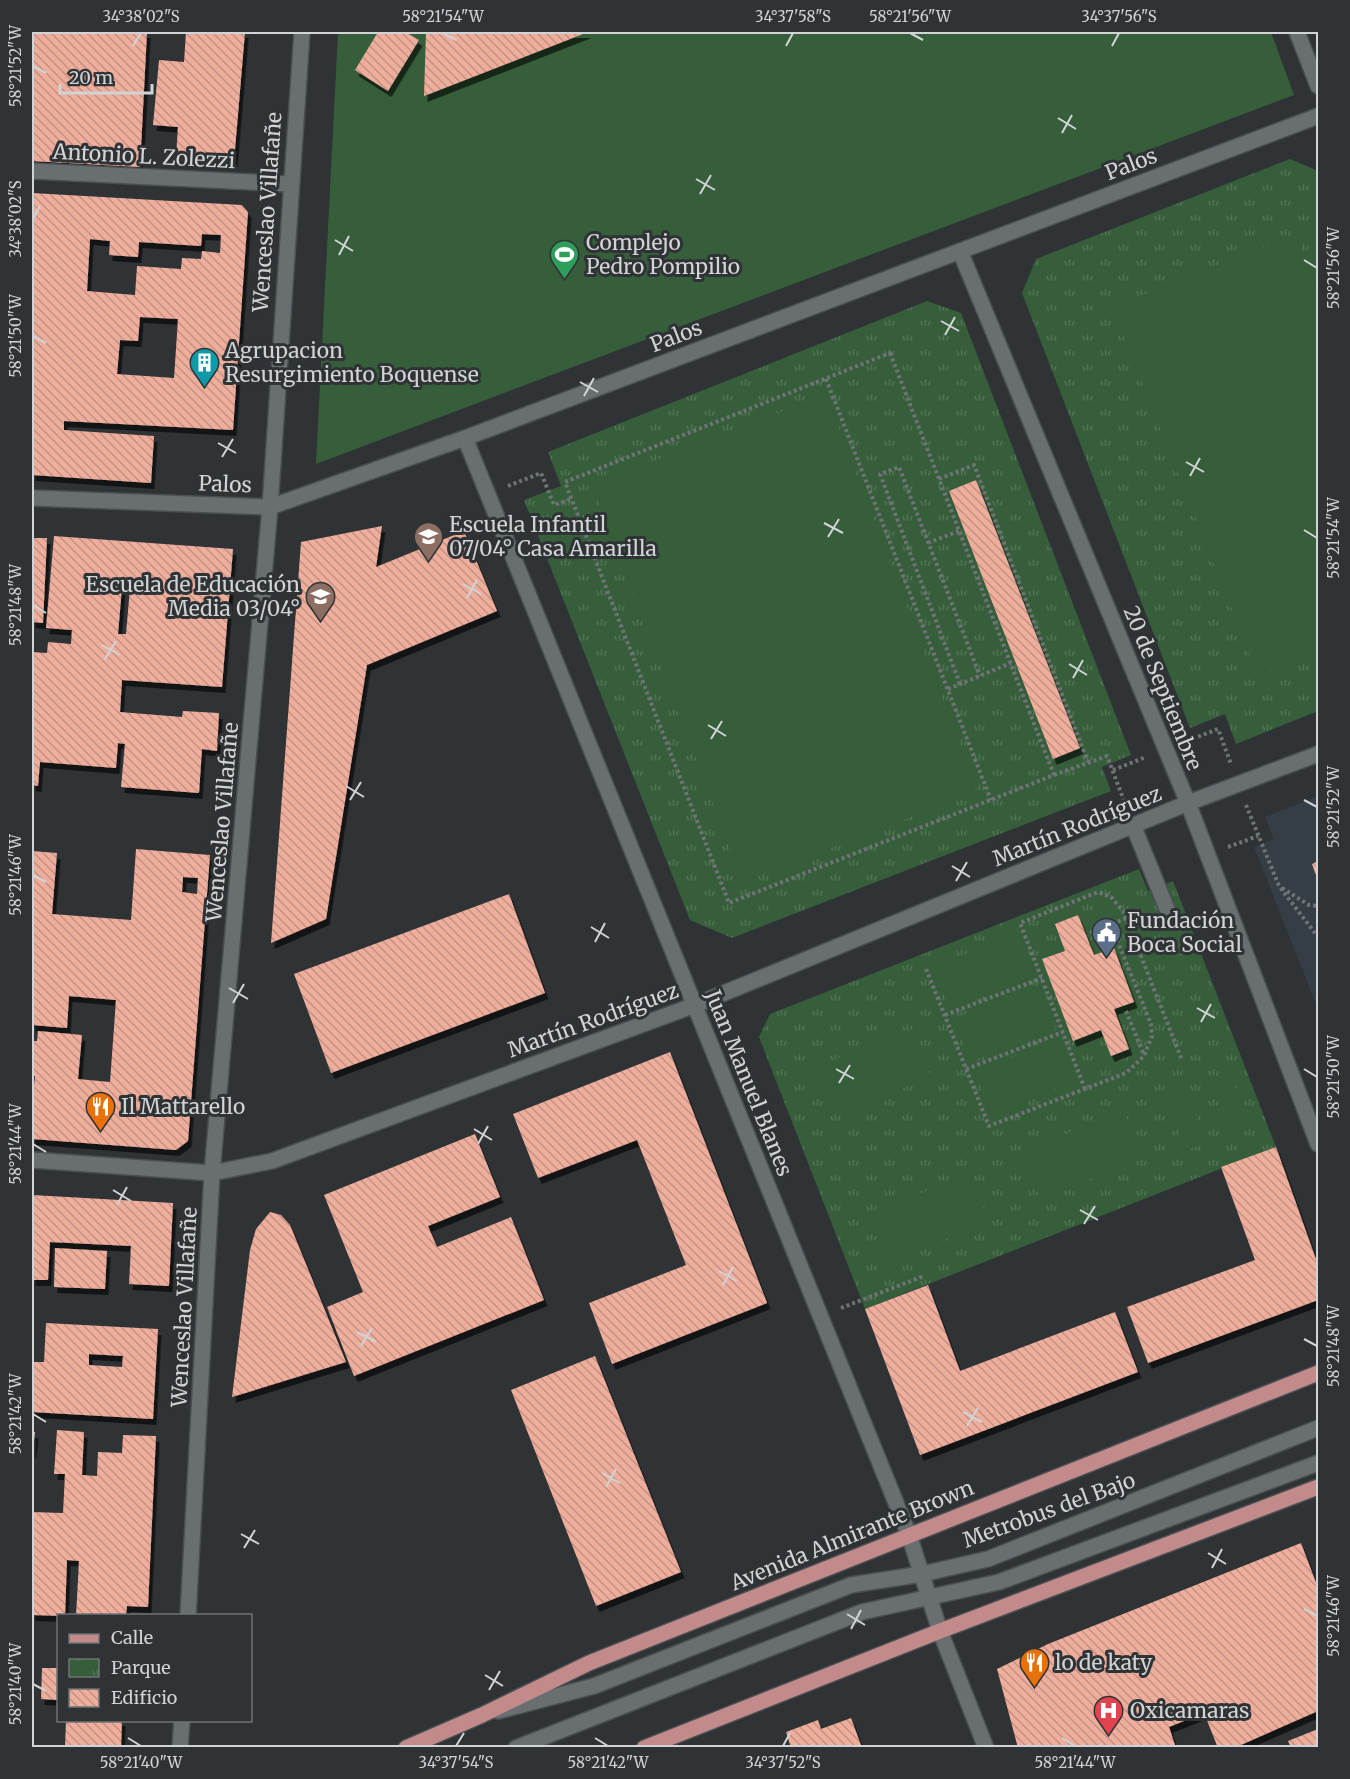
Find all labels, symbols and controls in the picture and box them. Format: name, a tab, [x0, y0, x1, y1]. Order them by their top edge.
text: 34°38'02"S	[102, 7, 180, 26]
text: 58°21'54"W	[402, 7, 485, 26]
text: 34°37'58"S	[755, 7, 831, 26]
text: 58°21'56"W	[869, 7, 952, 26]
text: 34°37'56"S	[1081, 7, 1157, 26]
text: 58°21'52"W	[6, 24, 25, 107]
scale bar	[60, 57, 152, 95]
text: 20 m	[69, 66, 113, 89]
street label: Wenceslao Villafañe	[246, 111, 287, 314]
street label: Antonio L. Zolezzi	[51, 138, 236, 174]
street label: Palos	[1101, 142, 1161, 186]
text: 34°38'02"S	[6, 180, 25, 258]
text: 58°21'56"W	[1324, 226, 1343, 309]
place label: Complejo Pedro Pompilio	[586, 229, 740, 280]
sports icon: Complejo Pedro Pompilio	[549, 238, 581, 280]
text: 58°21'50"W	[6, 293, 25, 378]
street label: Palos	[646, 314, 706, 358]
place label: Agrupacion Resurgimiento Boquense	[224, 337, 479, 388]
building icon: Agrupacion Resurgimiento Boquense	[188, 346, 220, 388]
street label: Palos	[198, 470, 252, 498]
text: 58°21'54"W	[1324, 496, 1343, 579]
place label: Escuela Infantil 07/04° Casa Amarilla	[449, 511, 657, 562]
school or university icon: Escuela Infantil 07/04° Casa Amarilla	[412, 520, 444, 562]
text: 58°21'48"W	[6, 563, 25, 646]
place label: Escuela de Educación Media 03/04°	[85, 571, 300, 622]
school or university icon: Escuela de Educación Media 03/04°	[305, 580, 337, 622]
street label: 20 de Septiembre	[1118, 602, 1208, 774]
street label: Wenceslao Villafañe	[200, 721, 244, 924]
text: 58°21'52"W	[1324, 765, 1343, 848]
street label: Martín Rodríguez	[989, 780, 1165, 872]
text: 58°21'46"W	[6, 833, 25, 916]
place label: Fundación Boca Social	[1127, 907, 1243, 958]
public building icon: Fundación Boca Social	[1090, 916, 1122, 958]
street label: Martín Rodríguez	[504, 977, 682, 1063]
street label: Juan Manuel Blanes	[699, 985, 799, 1180]
text: 58°21'50"W	[1324, 1034, 1343, 1119]
restaurant icon: Il Mattarello	[84, 1090, 116, 1132]
place label: Il Mattarello	[121, 1093, 245, 1120]
text: 58°21'44"W	[6, 1102, 25, 1184]
street label: Wenceslao Villafañe	[165, 1206, 203, 1409]
text: 58°21'48"W	[1324, 1304, 1343, 1387]
text: 58°21'42"W	[6, 1372, 25, 1454]
street label: Metrobus del Bajo	[959, 1466, 1139, 1554]
street label: Avenida Almirante Brown	[725, 1474, 978, 1597]
text: 58°21'46"W	[1324, 1574, 1343, 1657]
legend	[57, 1614, 252, 1722]
text: Calle	[111, 1626, 153, 1649]
text: 58°21'40"W	[6, 1642, 25, 1725]
restaurant icon: lo de katy	[1018, 1646, 1050, 1688]
place label: lo de katy	[1055, 1649, 1153, 1676]
text: Parque	[111, 1656, 171, 1679]
text: Edificio	[111, 1686, 177, 1709]
hospital icon: Oxicamaras	[1093, 1694, 1125, 1736]
place label: Oxicamaras	[1130, 1697, 1249, 1724]
text: 58°21'40"W	[100, 1753, 183, 1772]
text: 34°37'54"S	[419, 1753, 494, 1772]
text: 58°21'42"W	[568, 1753, 650, 1772]
text: 34°37'52"S	[745, 1753, 821, 1772]
text: 58°21'44"W	[1035, 1753, 1117, 1772]

